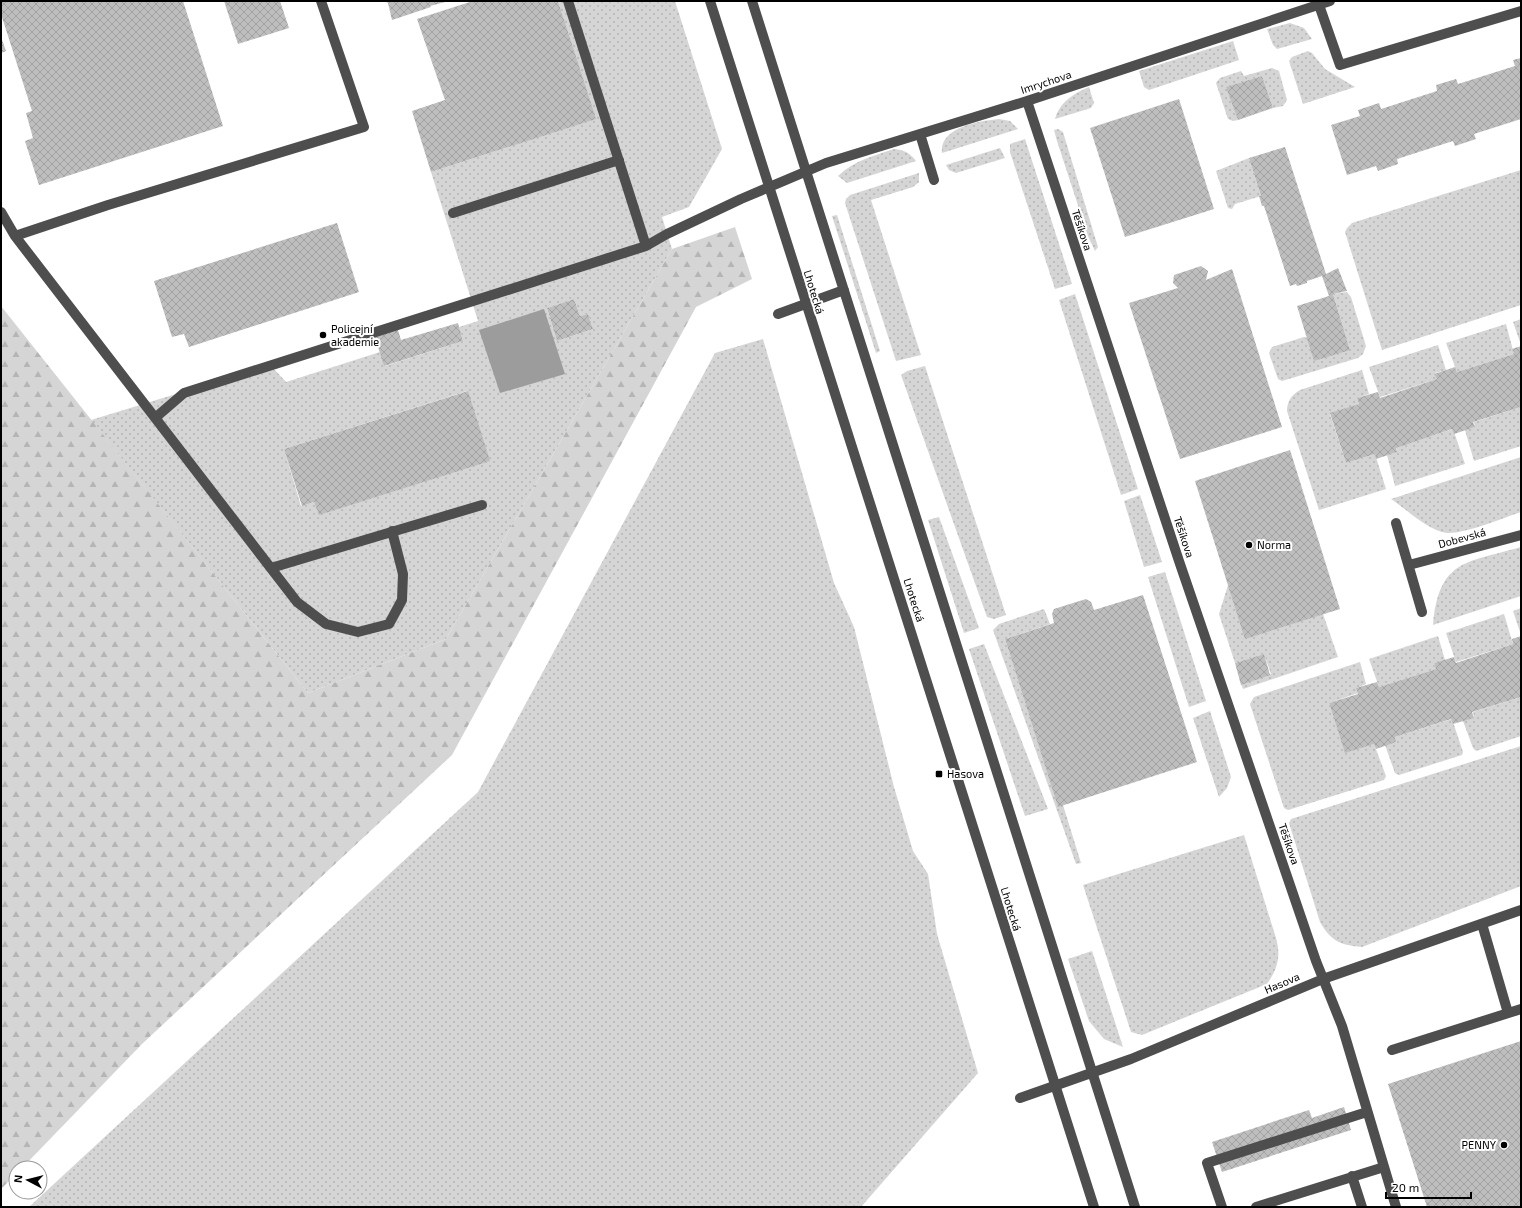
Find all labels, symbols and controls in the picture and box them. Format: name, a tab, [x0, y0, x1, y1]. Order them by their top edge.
street label: Imrychova	[1019, 67, 1073, 96]
street label: Těšíkova	[1070, 207, 1095, 252]
street label: Lhotecká	[802, 268, 827, 315]
place label: Policejní akademie	[331, 322, 379, 348]
marker: Policejní akademie	[318, 330, 328, 340]
street label: Těšíkova	[1172, 514, 1197, 559]
street label: Dobevská	[1437, 525, 1487, 550]
place label: Norma	[1257, 538, 1291, 551]
marker: Norma	[1244, 540, 1254, 550]
street label: Lhotecká	[901, 576, 928, 623]
place label: Hasova	[947, 767, 984, 780]
marker: Hasova	[934, 769, 944, 779]
street label: Těšíkova	[1276, 821, 1303, 866]
street label: Lhotecká	[999, 885, 1024, 932]
street label: Hasova	[1262, 969, 1301, 996]
place label: PENNY	[1462, 1138, 1497, 1151]
marker: PENNY	[1499, 1140, 1509, 1150]
north arrow	[8, 1160, 48, 1200]
text: N	[11, 1174, 25, 1183]
scale bar	[1386, 1174, 1471, 1200]
text: 20 m	[1392, 1180, 1419, 1194]

